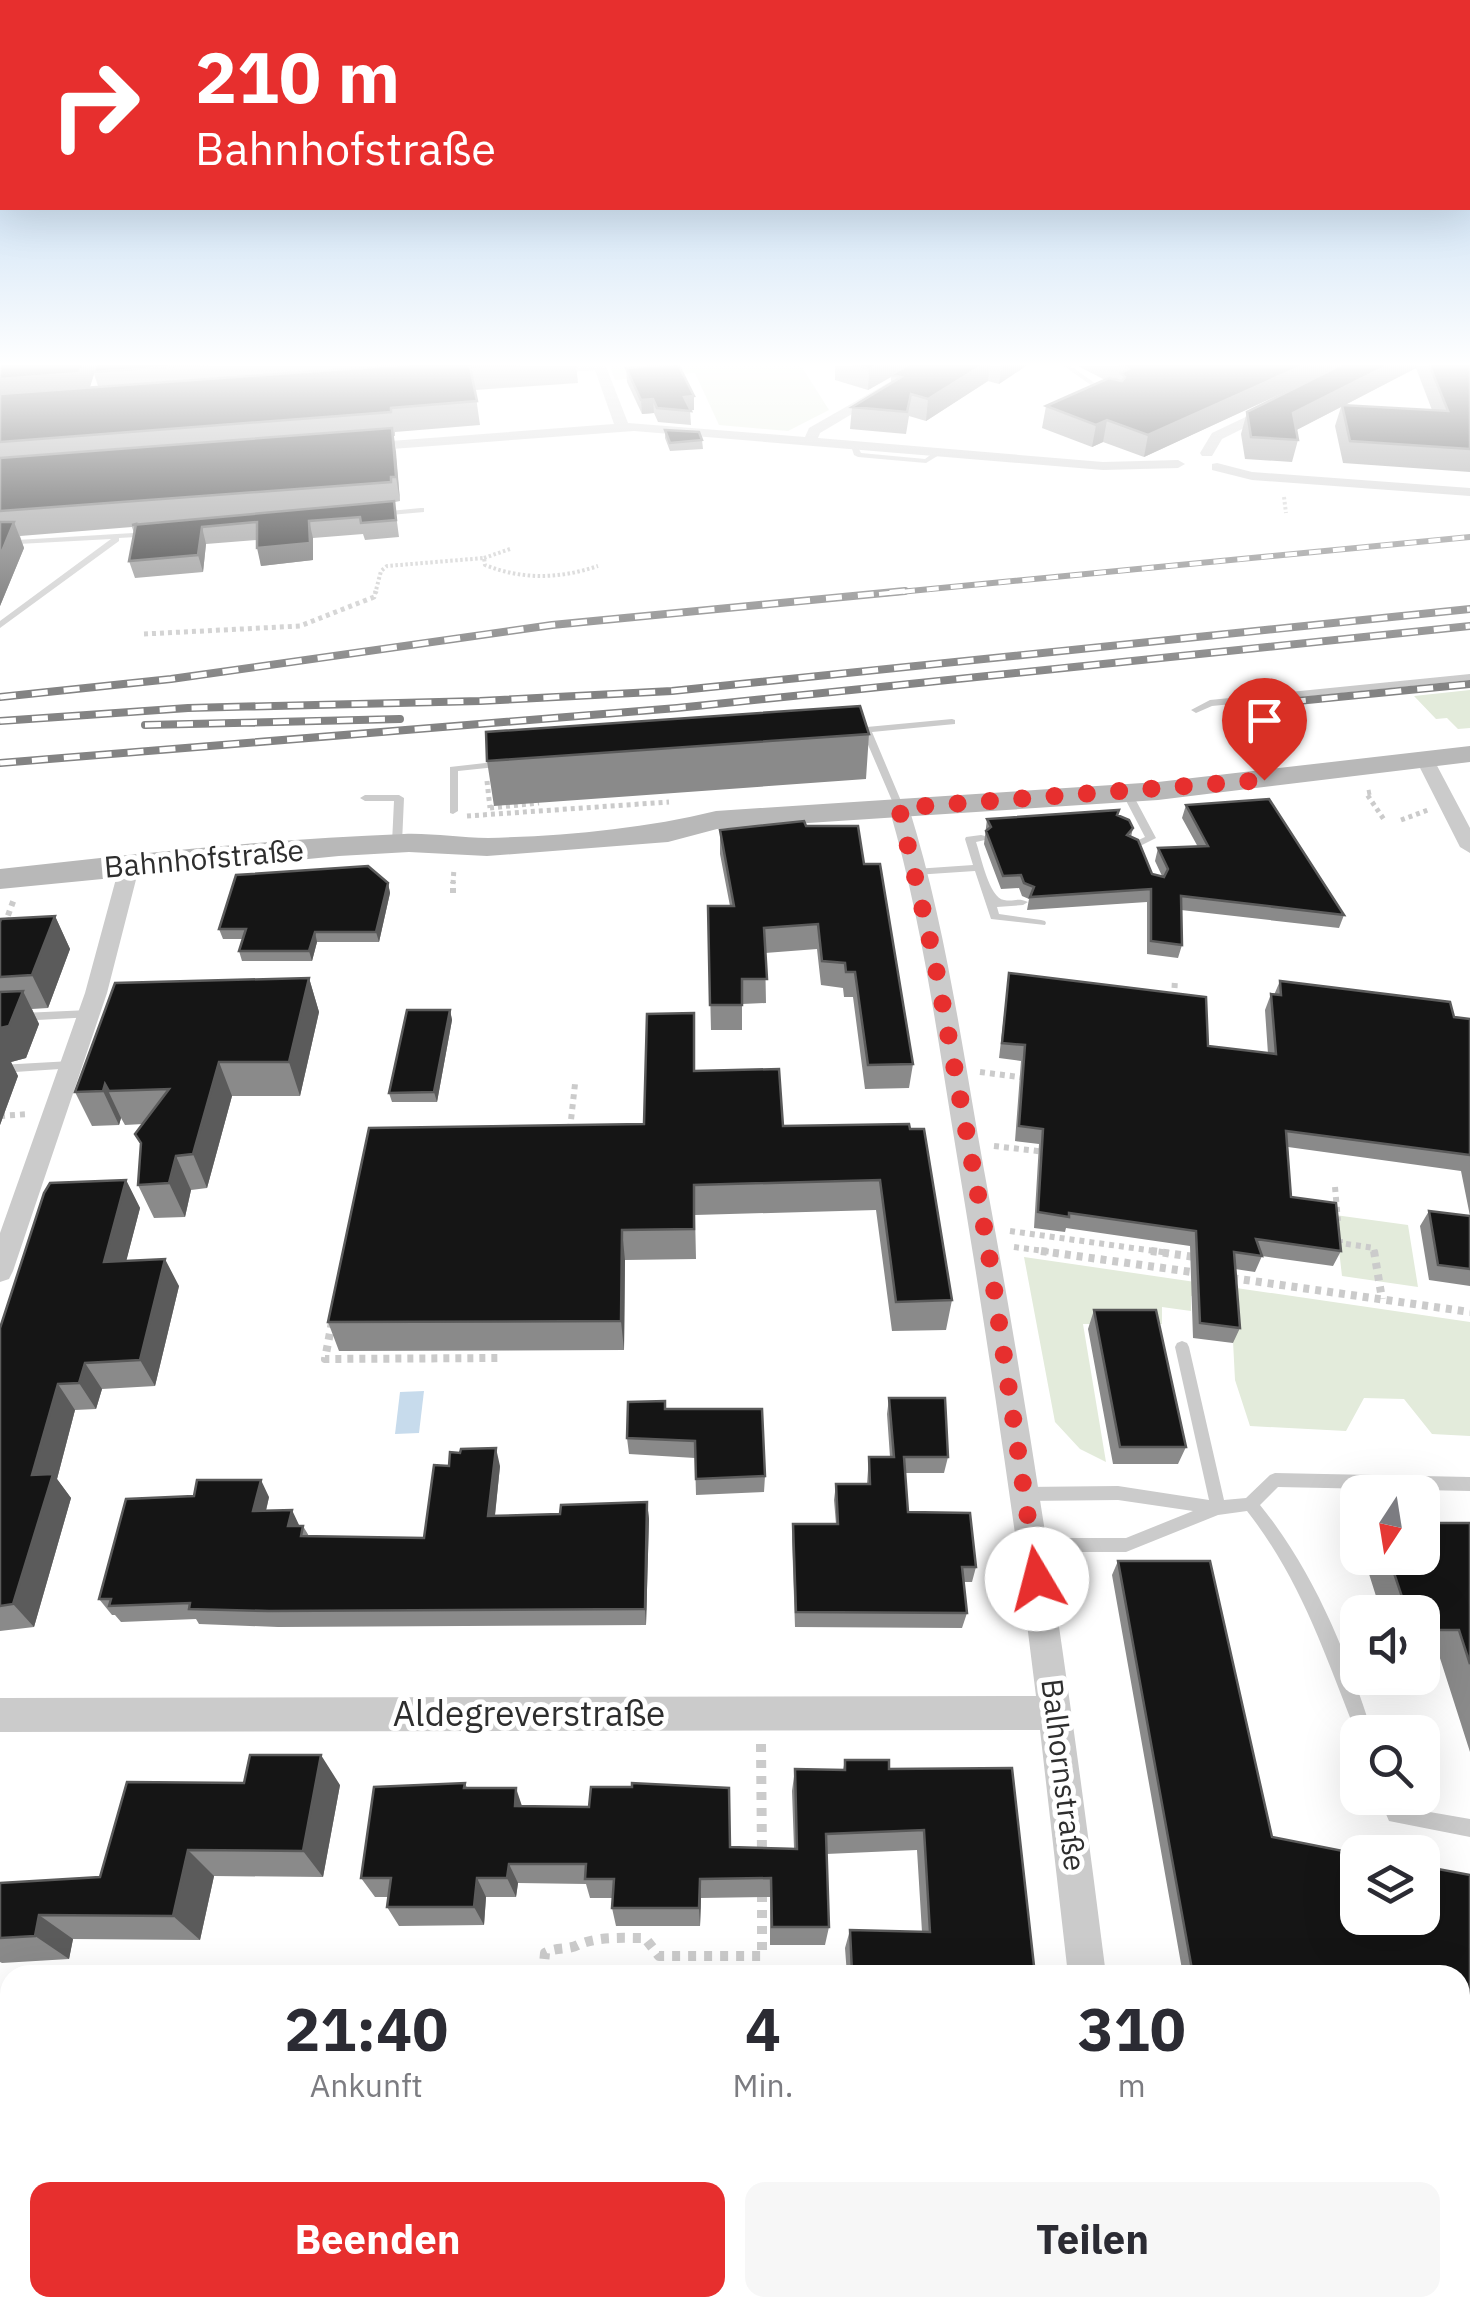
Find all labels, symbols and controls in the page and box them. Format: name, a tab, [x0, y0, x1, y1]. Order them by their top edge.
text: 210 m	[195, 31, 400, 122]
icon: right	[30, 40, 160, 170]
text: Bahnhofstraße	[195, 119, 496, 177]
pin	[1222, 678, 1307, 781]
icon: arrive	[1237, 693, 1292, 748]
street label: Bahnhofstraße	[102, 829, 305, 886]
north arrow	[1340, 1475, 1440, 1575]
map controls	[1340, 1475, 1440, 1935]
position arrow	[985, 1527, 1089, 1631]
button: sound	[1340, 1595, 1440, 1695]
street label: Balhornstraße	[1033, 1677, 1096, 1873]
street label: Aldegreverstraße	[393, 1690, 665, 1736]
button: search	[1340, 1715, 1440, 1815]
button: layers	[1340, 1835, 1440, 1935]
text: 21:40	[284, 1989, 448, 2068]
text: 4	[745, 1989, 781, 2068]
text: 310	[1078, 1989, 1186, 2068]
text: Ankunft	[310, 2064, 423, 2106]
text: Min.	[732, 2064, 793, 2106]
text: m	[1118, 2064, 1146, 2106]
button: Beenden	[30, 2182, 725, 2297]
button: Teilen	[745, 2182, 1440, 2297]

